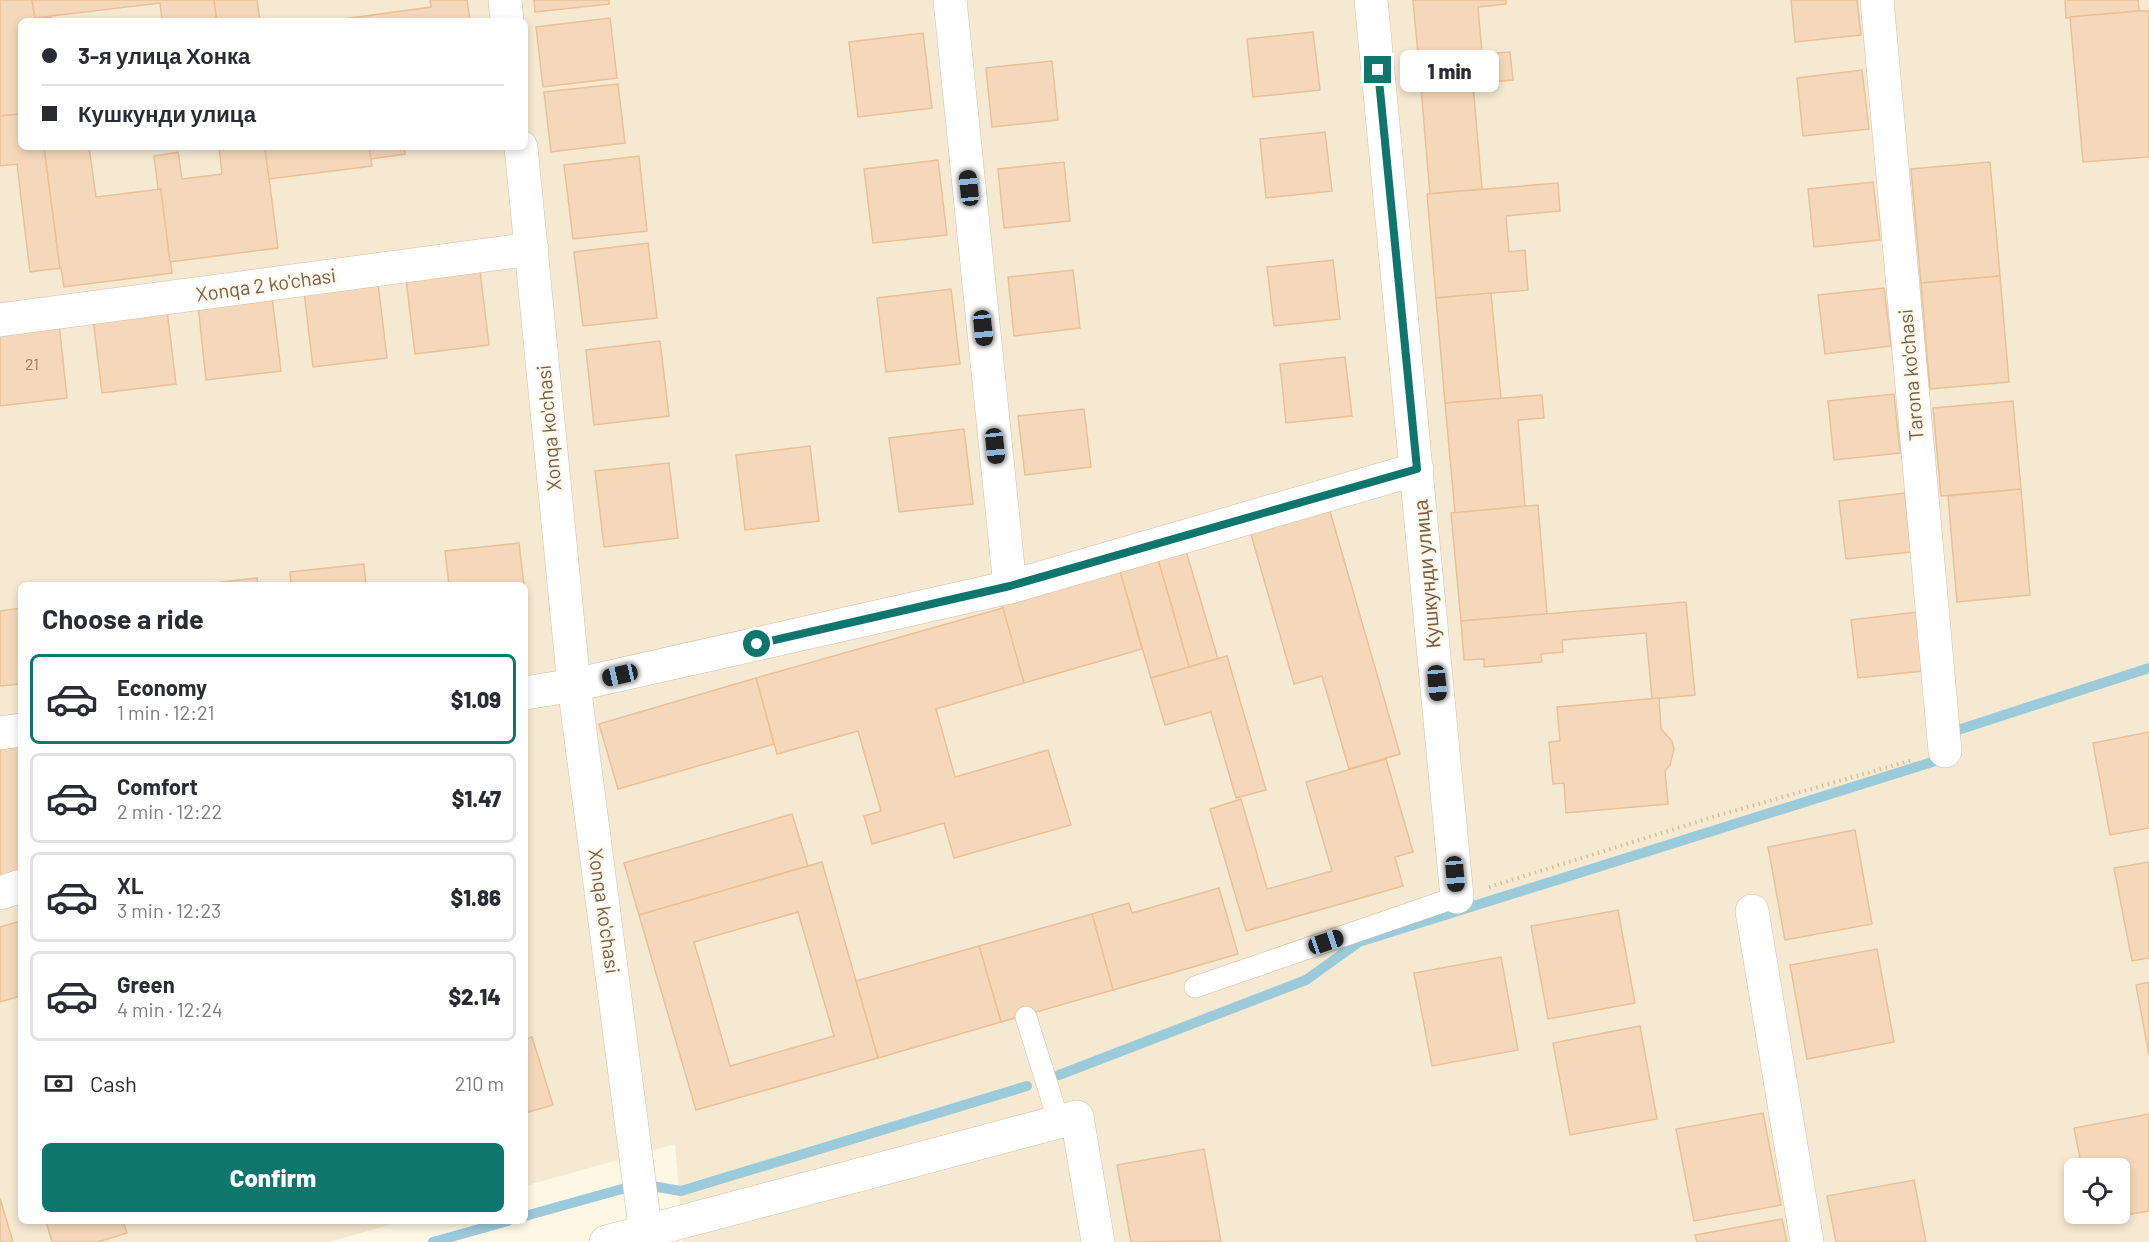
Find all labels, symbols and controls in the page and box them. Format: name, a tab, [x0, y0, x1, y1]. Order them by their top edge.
text: 3-я улица Хонка	[78, 42, 250, 68]
callout: 1 min	[1399, 49, 1498, 91]
route end	[1364, 56, 1391, 83]
text: 1 min	[1428, 59, 1471, 83]
text: Кушкунди улица	[78, 100, 256, 126]
car	[958, 169, 980, 207]
street label: Xonqa 2 ko'chasi	[194, 262, 337, 306]
street label: Tarona ko'chasi	[1892, 308, 1928, 442]
car	[972, 309, 994, 347]
house number: 21	[25, 354, 39, 373]
street label: Xonqa ko'chasi	[531, 364, 565, 492]
car	[984, 427, 1006, 465]
street label: Кушкунди улица	[1407, 498, 1444, 650]
text: Choose a ride	[42, 602, 204, 634]
route start	[743, 630, 770, 657]
car	[600, 662, 640, 688]
car	[1426, 664, 1448, 702]
icon: car	[45, 672, 99, 726]
text: Economy	[117, 674, 207, 700]
text: $1.09	[451, 686, 501, 712]
text: 1 min · 12:21	[117, 700, 215, 724]
icon: car	[45, 771, 99, 825]
text: Comfort	[117, 773, 198, 799]
text: $1.47	[452, 785, 501, 811]
text: 2 min · 12:22	[117, 799, 222, 823]
street label: Xonqa ko'chasi	[584, 847, 626, 975]
car	[1444, 855, 1466, 893]
icon: car	[45, 870, 99, 924]
text: XL	[117, 872, 143, 898]
text: $1.86	[451, 884, 501, 910]
text: 3 min · 12:23	[117, 898, 221, 922]
car	[1306, 928, 1346, 956]
icon: car	[45, 969, 99, 1023]
text: Green	[117, 971, 175, 997]
text: $2.14	[448, 983, 501, 1009]
text: 4 min · 12:24	[117, 997, 223, 1021]
icon: cash	[42, 1067, 75, 1100]
text: Cash	[90, 1070, 137, 1096]
text: 210 m	[455, 1071, 504, 1095]
button: Confirm	[42, 1143, 504, 1212]
map controls	[2064, 1158, 2130, 1224]
button: locate	[2064, 1158, 2130, 1224]

